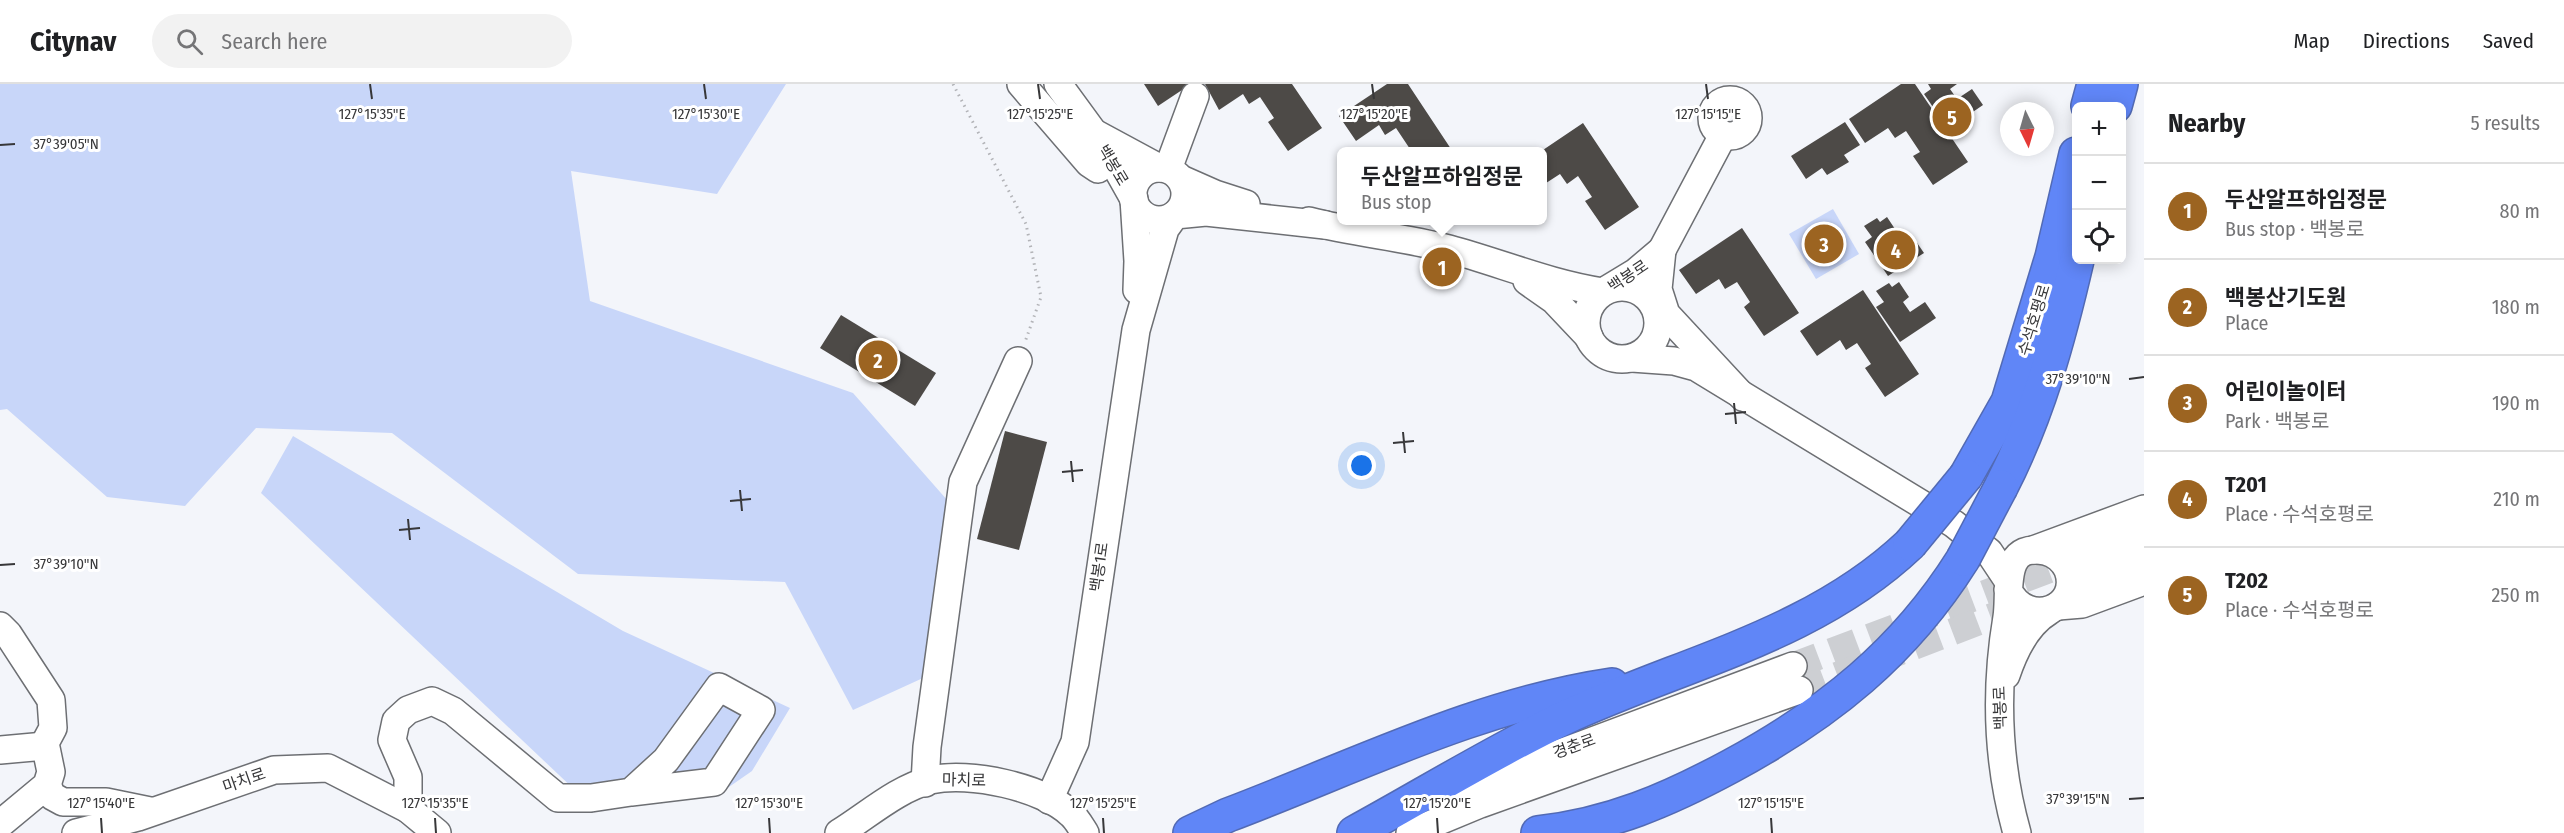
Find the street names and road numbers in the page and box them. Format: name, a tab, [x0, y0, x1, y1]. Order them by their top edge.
street label: 백봉로	[1093, 141, 1133, 189]
street label: 백봉로	[1604, 256, 1652, 296]
street label: 수석호평로	[2014, 282, 2054, 358]
street label: 백봉1로	[1086, 540, 1112, 593]
street label: 백봉로	[1990, 685, 2010, 730]
street label: 경춘로	[1550, 729, 1598, 762]
street label: 마치로	[220, 764, 268, 796]
street label: 마치로	[942, 770, 987, 790]

